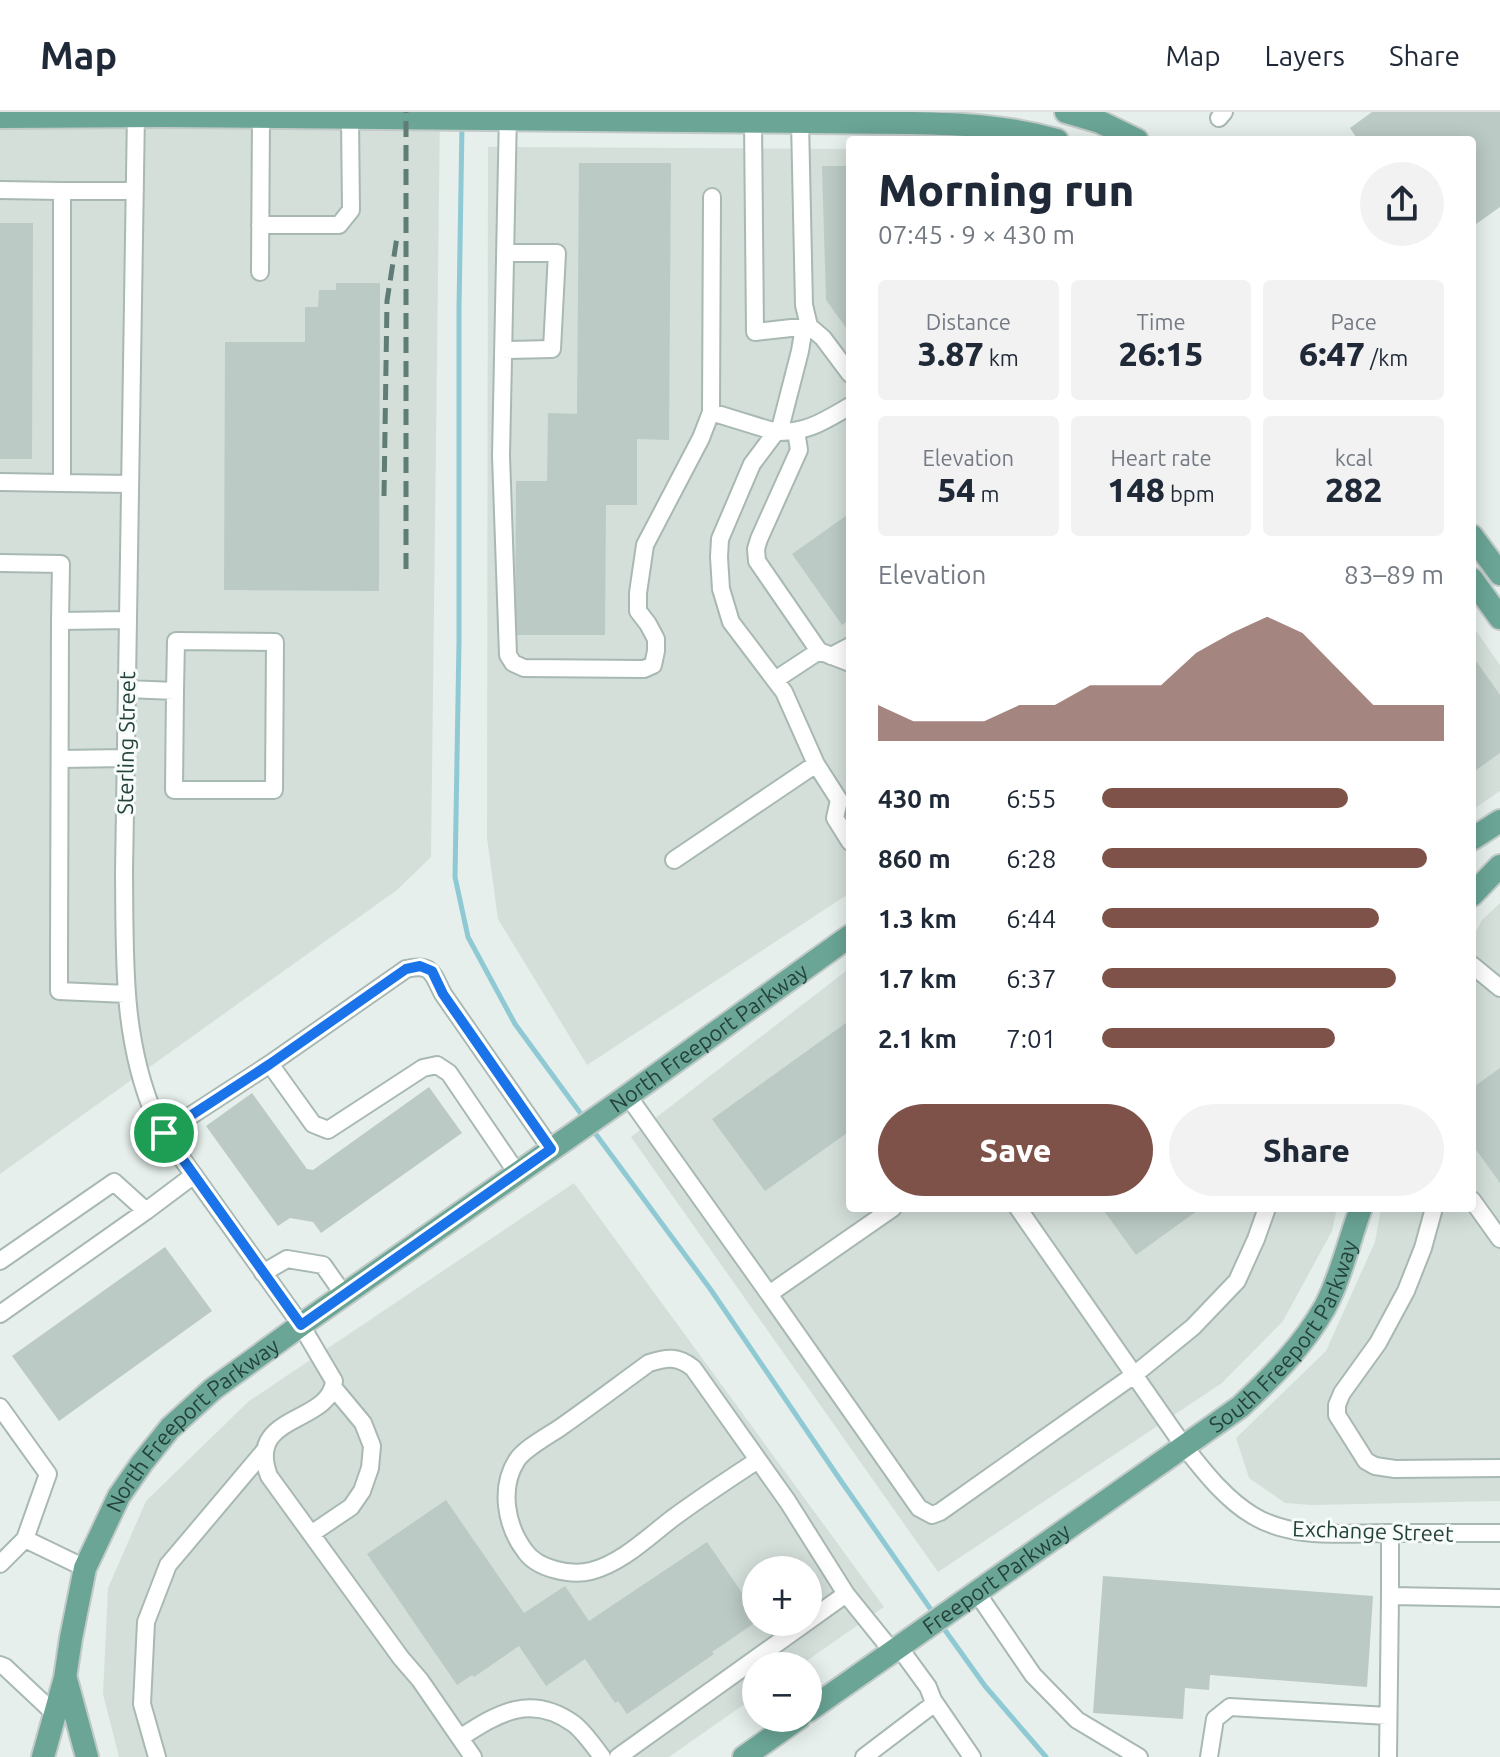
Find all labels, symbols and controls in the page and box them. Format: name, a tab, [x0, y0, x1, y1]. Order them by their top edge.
text: Map	[40, 34, 117, 76]
text: Map	[1165, 40, 1221, 71]
text: Layers	[1265, 40, 1345, 71]
text: Share	[1389, 40, 1460, 71]
button: share	[1360, 162, 1444, 246]
text: Morning run	[878, 165, 1134, 214]
text: 07:45 · 9 × 430 m	[878, 220, 1075, 249]
text: Distance	[926, 309, 1011, 334]
text: Time	[1136, 309, 1186, 334]
text: Pace	[1330, 309, 1377, 334]
text: 3.87	[918, 334, 984, 372]
text: 26:15	[1118, 334, 1204, 372]
text: 6:47	[1299, 334, 1365, 372]
text: km	[984, 345, 1019, 370]
text: /km	[1365, 345, 1408, 370]
text: Elevation	[922, 445, 1014, 470]
text: Heart rate	[1110, 445, 1212, 470]
text: kcal	[1335, 445, 1373, 470]
text: 54	[937, 470, 975, 508]
text: 148	[1107, 470, 1165, 508]
text: 282	[1325, 470, 1382, 508]
text: m	[975, 481, 1000, 506]
text: bpm	[1165, 481, 1215, 506]
text: Elevation	[878, 560, 986, 589]
text: 83–89 m	[1344, 560, 1444, 589]
street label: Sterling Street	[112, 671, 139, 815]
text: 430 m	[878, 784, 951, 813]
text: 6:55	[1006, 784, 1056, 813]
text: 860 m	[878, 844, 951, 873]
text: 6:28	[1006, 844, 1056, 873]
text: 1.3 km	[878, 904, 957, 933]
text: 6:44	[1006, 904, 1056, 933]
street label: North Freeport Parkway	[605, 958, 812, 1117]
text: 1.7 km	[878, 964, 957, 993]
text: 6:37	[1006, 964, 1056, 993]
text: 2.1 km	[878, 1024, 957, 1053]
text: 7:01	[1006, 1024, 1056, 1053]
pin	[130, 1099, 198, 1167]
button: Save	[878, 1104, 1153, 1196]
button: Share	[1169, 1104, 1444, 1196]
icon: arrive	[142, 1111, 186, 1155]
street label: South Freeport Parkway	[1204, 1237, 1362, 1437]
street label: North Freeport Parkway	[100, 1332, 284, 1516]
street label: Exchange Street	[1292, 1515, 1454, 1546]
street label: Freeport Parkway	[917, 1518, 1075, 1639]
map controls	[742, 1556, 822, 1732]
button: +	[742, 1556, 822, 1636]
button: −	[742, 1652, 822, 1732]

